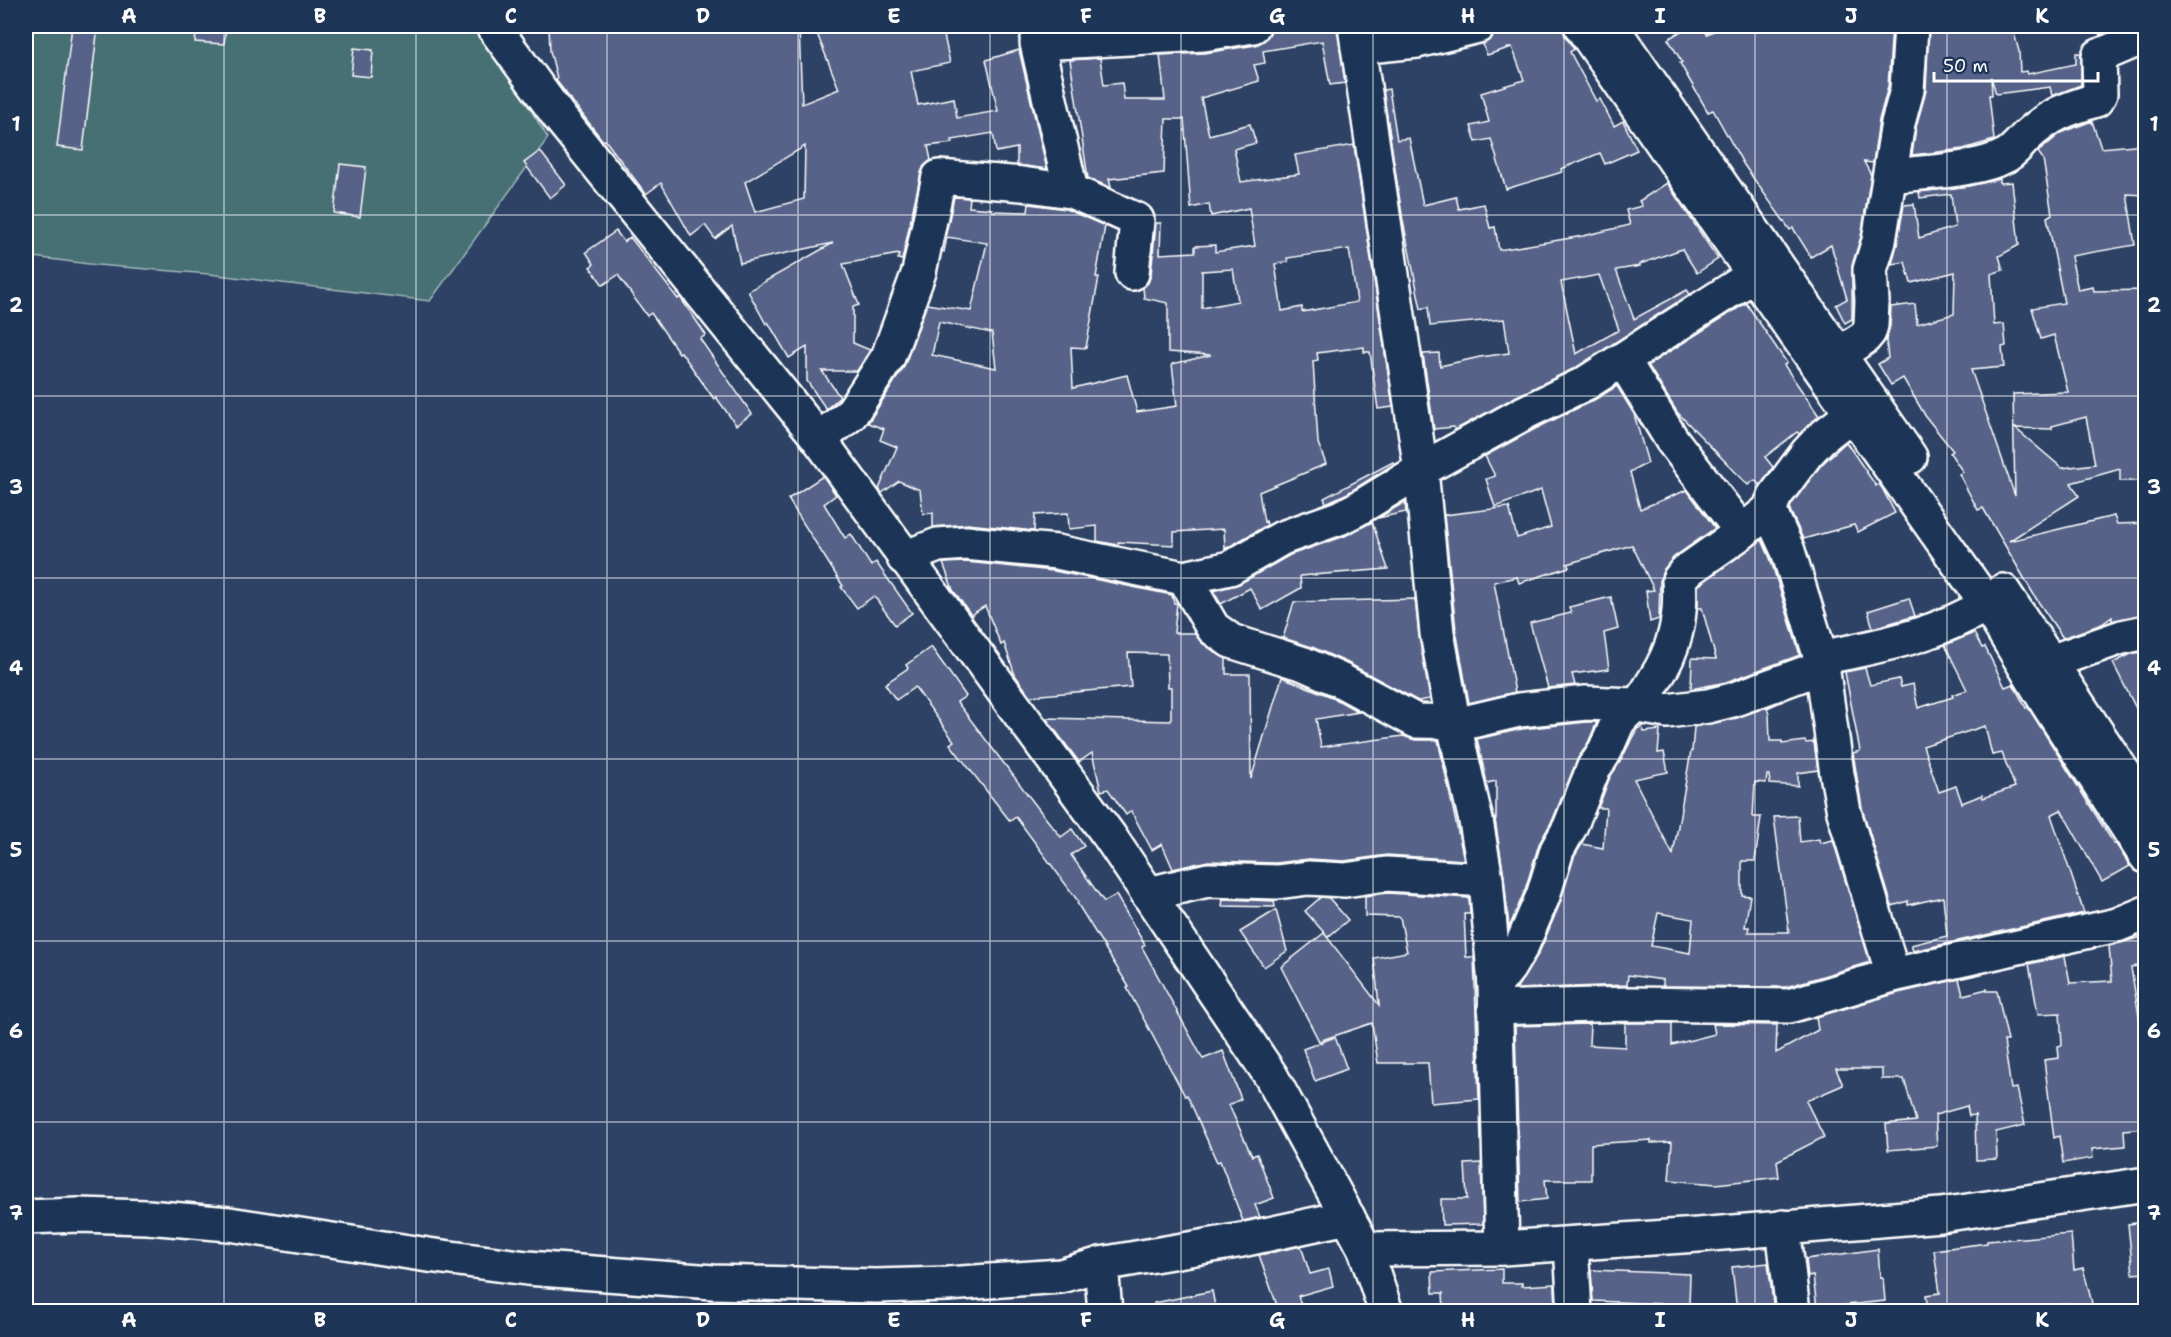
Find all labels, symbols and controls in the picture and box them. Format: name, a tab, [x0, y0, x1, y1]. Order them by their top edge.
text: A	[121, 3, 137, 29]
text: B	[314, 3, 326, 29]
text: C	[505, 3, 517, 29]
text: D	[696, 3, 710, 29]
text: E	[887, 3, 901, 29]
text: F	[1080, 3, 1092, 29]
text: G	[1269, 3, 1285, 29]
text: H	[1461, 3, 1475, 29]
text: I	[1654, 3, 1666, 29]
text: J	[1845, 3, 1858, 29]
text: K	[2035, 3, 2049, 29]
scale bar	[1934, 45, 2098, 83]
text: 50 m	[1943, 54, 1988, 78]
text: 1	[11, 111, 21, 137]
text: 1	[2149, 111, 2159, 137]
text: 2	[9, 292, 23, 318]
text: 2	[2147, 292, 2161, 318]
text: 3	[9, 474, 23, 500]
text: 3	[2147, 474, 2161, 500]
text: 4	[9, 655, 23, 681]
text: 4	[2147, 655, 2161, 681]
text: 5	[10, 837, 22, 863]
text: 5	[2148, 837, 2160, 863]
text: 6	[9, 1018, 23, 1044]
text: 6	[2147, 1018, 2161, 1044]
text: 7	[9, 1200, 23, 1226]
text: 7	[2147, 1200, 2161, 1226]
text: A	[121, 1307, 137, 1333]
text: B	[314, 1307, 326, 1333]
text: C	[505, 1307, 517, 1333]
text: D	[696, 1307, 710, 1333]
text: E	[887, 1307, 901, 1333]
text: F	[1080, 1307, 1092, 1333]
text: G	[1269, 1307, 1285, 1333]
text: H	[1461, 1307, 1475, 1333]
text: I	[1654, 1307, 1666, 1333]
text: J	[1845, 1307, 1858, 1333]
text: K	[2035, 1307, 2049, 1333]

